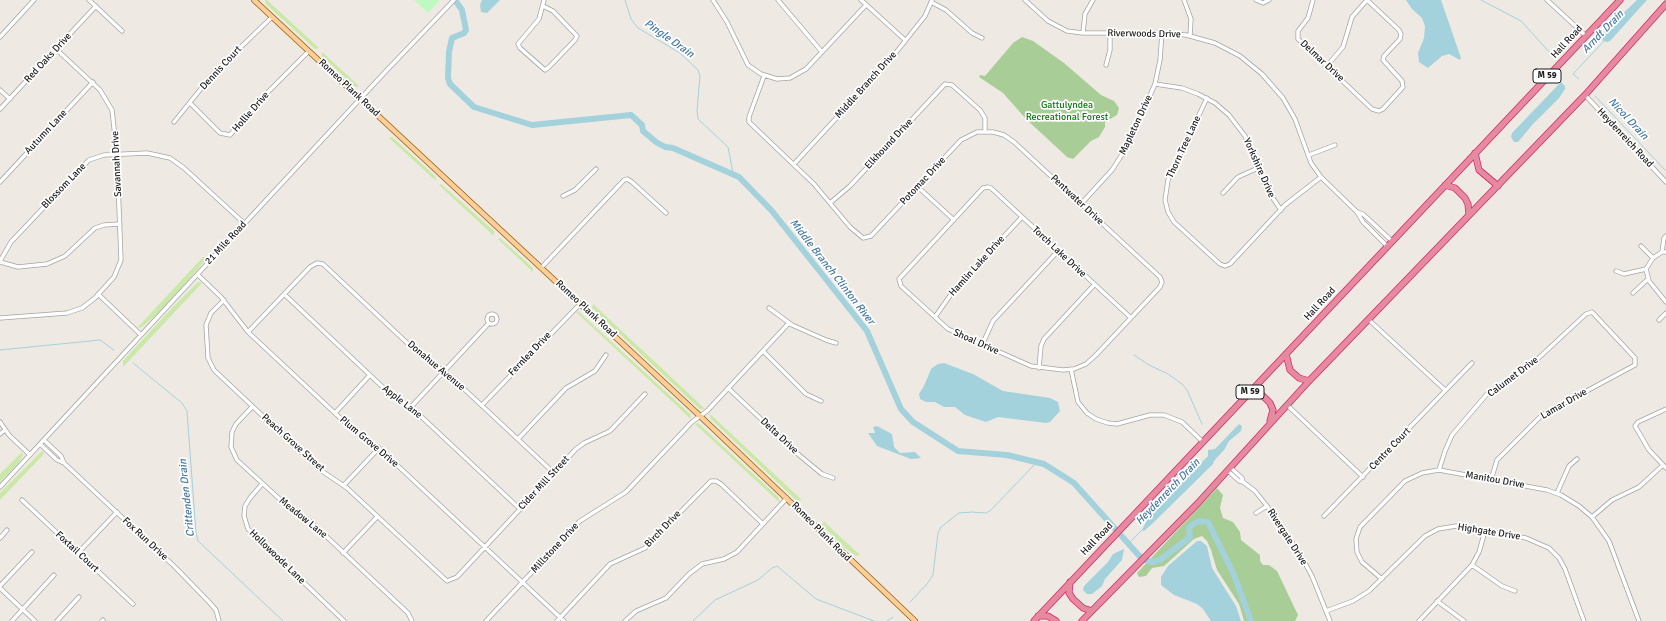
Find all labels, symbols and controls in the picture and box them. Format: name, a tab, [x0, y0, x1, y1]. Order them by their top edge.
water label: Arndt Drain	[1579, 8, 1627, 56]
water label: Pingle Drain	[642, 17, 696, 61]
street label: Hall Road	[1549, 23, 1585, 61]
street label: Riverwoods Drive	[1107, 27, 1181, 41]
street label: Red Oaks Drive	[22, 31, 74, 85]
street label: Delmar Drive	[1298, 38, 1346, 84]
street label: Dennis Court	[198, 44, 244, 92]
street label: Middle Branch Drive	[833, 49, 899, 121]
street label: Romeo Plank Road	[316, 57, 382, 119]
road number: M 59	[1533, 69, 1561, 83]
street label: Hollie Drive	[230, 89, 272, 135]
street label: Mapleton Drive	[1117, 93, 1155, 157]
water label: Nicol Drain	[1605, 95, 1651, 143]
park label: Gattulyndea Recreational Forest	[1026, 99, 1108, 122]
street label: Heydenreich Road	[1594, 106, 1656, 170]
street label: Autumn Lane	[22, 107, 70, 157]
street label: Thorn Tree Lane	[1164, 114, 1204, 180]
street label: Elkhound Drive	[862, 116, 916, 172]
street label: Savannah Drive	[109, 131, 125, 197]
street label: Yorkshire Drive	[1241, 136, 1277, 200]
street label: Potomac Drive	[898, 154, 948, 208]
street label: Blossom Lane	[39, 161, 89, 211]
street label: Pentwater Drive	[1048, 172, 1106, 228]
water label: Middle Branch Clinton River	[787, 216, 877, 328]
street label: 21 Mile Road	[203, 219, 249, 267]
street label: Torch Lake Drive	[1029, 224, 1089, 280]
street label: Hamlin Lake Drive	[947, 233, 1007, 299]
street label: Romeo Plank Road	[553, 278, 619, 340]
street label: Hall Road	[1302, 285, 1338, 323]
street label: Shoal Drive	[951, 327, 1001, 357]
street label: Fernlea Drive	[506, 329, 554, 379]
street label: Donahue Avenue	[405, 338, 467, 394]
street label: Calumet Drive	[1485, 354, 1541, 400]
street label: Apple Lane	[380, 383, 424, 421]
road number: M 59	[1236, 385, 1264, 399]
street label: Lamar Drive	[1539, 386, 1589, 422]
street label: Peach Grove Street	[259, 412, 327, 474]
street label: Plum Grove Drive	[337, 414, 401, 470]
street label: Delta Drive	[758, 415, 800, 457]
street label: Centre Court	[1367, 425, 1413, 473]
street label: Cider Mill Street	[516, 453, 572, 513]
water label: Heydenreich Drain	[1133, 456, 1203, 528]
water label: Crittenden Drain	[176, 458, 198, 538]
street label: Manitou Drive	[1464, 469, 1526, 491]
street label: Meadow Lane	[276, 495, 330, 541]
street label: Romeo Plank Road	[789, 500, 853, 564]
street label: Rivergate Drive	[1264, 507, 1310, 567]
street label: Birch Drive	[642, 508, 684, 550]
street label: Fox Run Drive	[120, 515, 170, 563]
street label: Millstone Drive	[529, 520, 581, 576]
street label: Hall Road	[1078, 520, 1116, 558]
street label: Highgate Drive	[1457, 521, 1521, 543]
street label: Hollowoode Lane	[246, 527, 308, 587]
street label: Foxtail Court	[53, 529, 101, 575]

